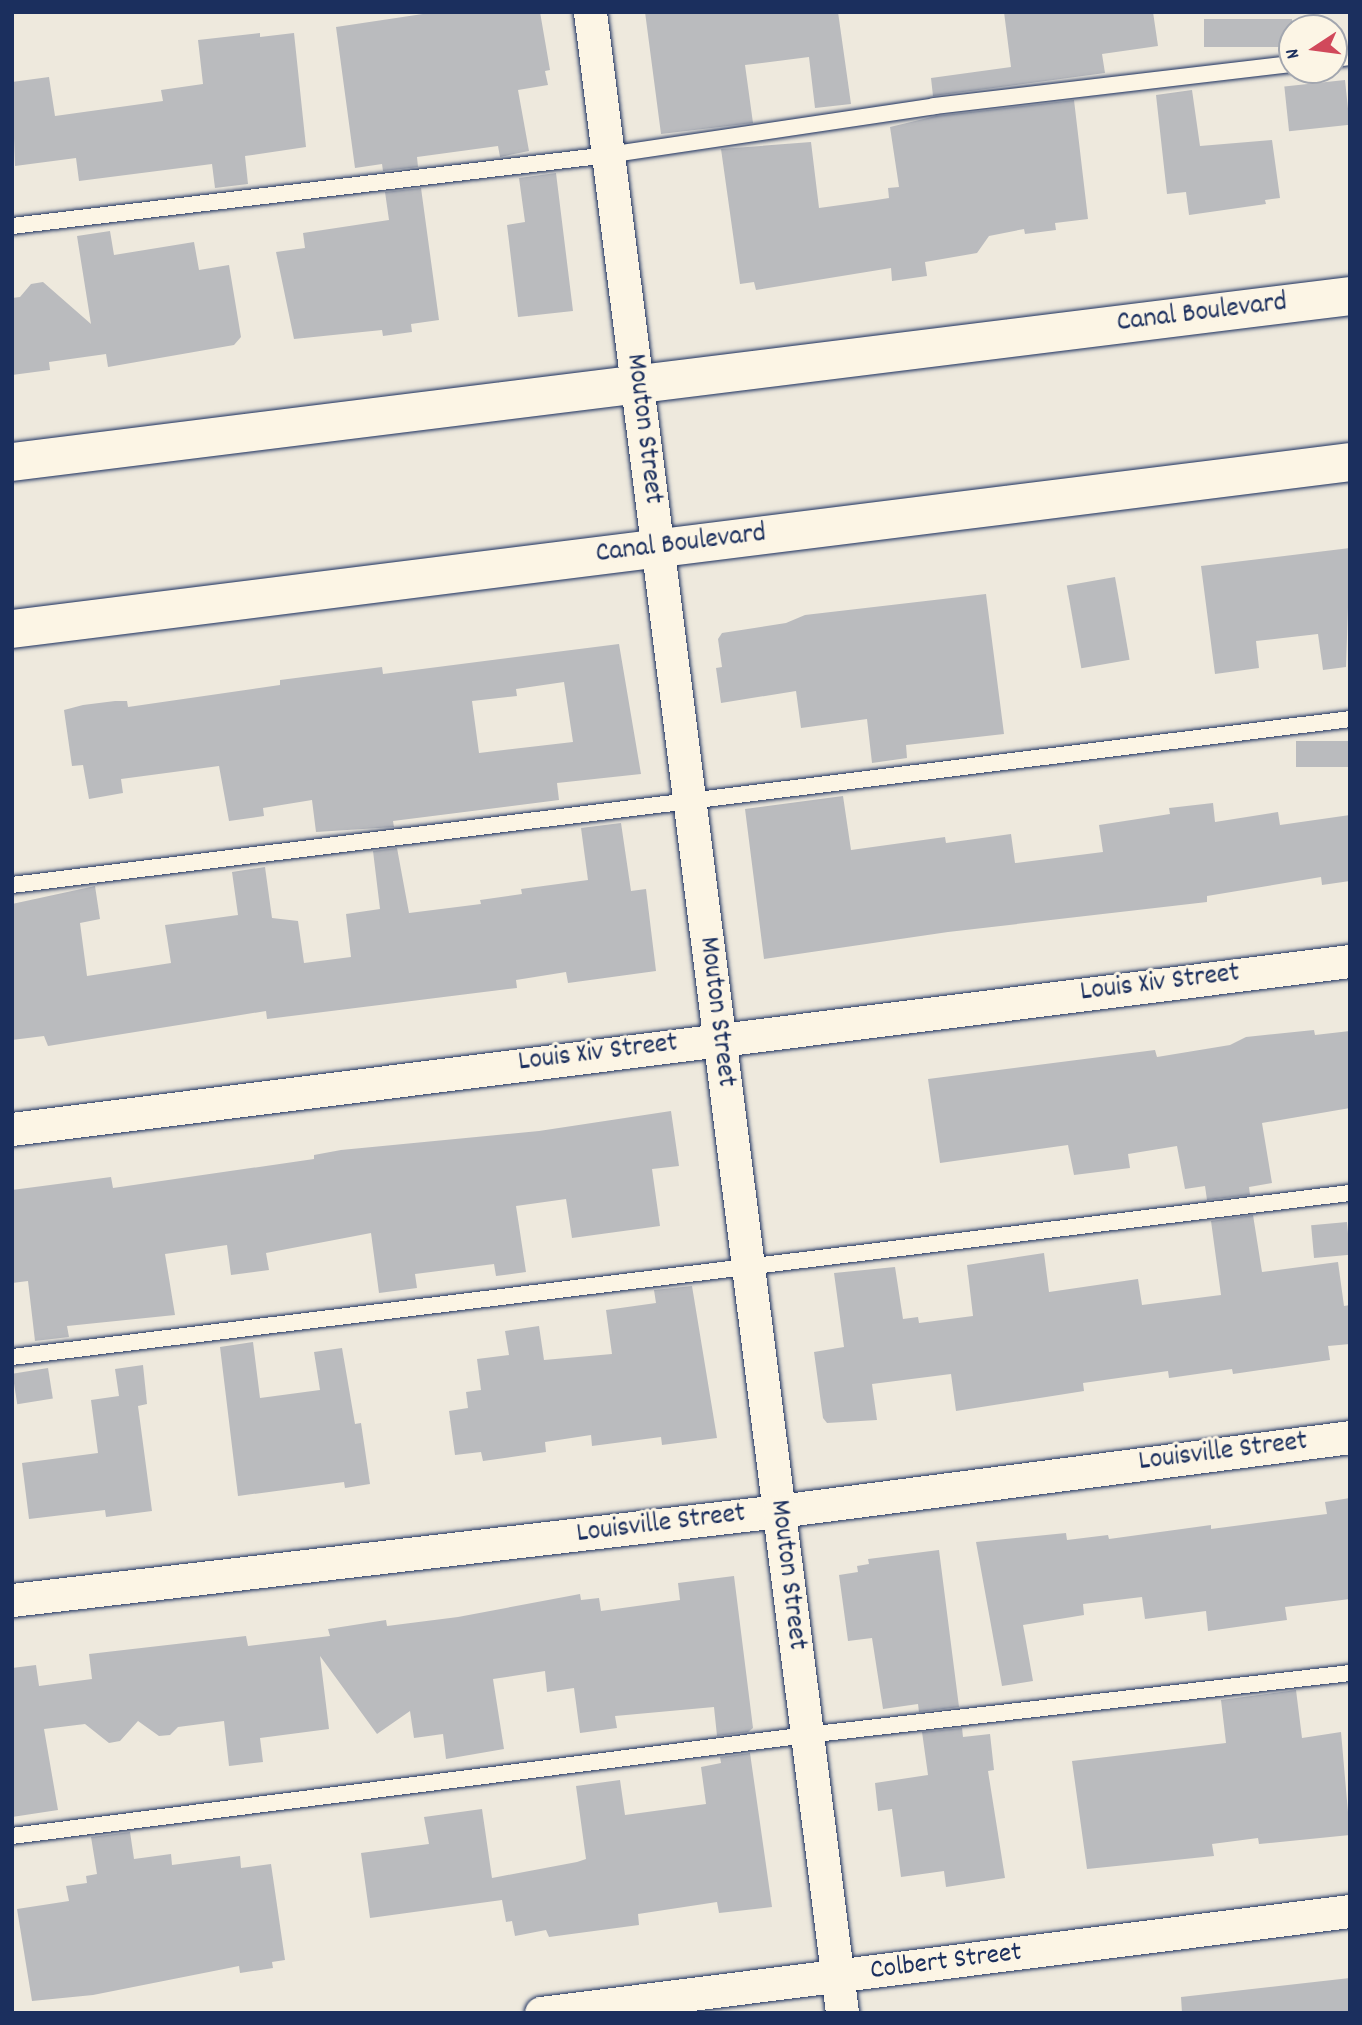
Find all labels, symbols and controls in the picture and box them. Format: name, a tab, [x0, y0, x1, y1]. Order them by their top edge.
north arrow	[1278, 14, 1348, 84]
text: N	[1280, 46, 1308, 61]
street label: Canal Boulevard	[1115, 287, 1289, 341]
street label: Mouton Street	[617, 352, 669, 506]
street label: Canal Boulevard	[594, 518, 768, 572]
street label: Mouton Street	[690, 935, 742, 1089]
street label: Louis Xiv Street	[1078, 958, 1242, 1010]
street label: Louis Xiv Street	[516, 1028, 680, 1080]
street label: Louisville Street	[1137, 1426, 1309, 1480]
street label: Louisville Street	[575, 1498, 747, 1552]
street label: Mouton Street	[761, 1498, 813, 1652]
street label: Colbert Street	[868, 1937, 1024, 1989]

